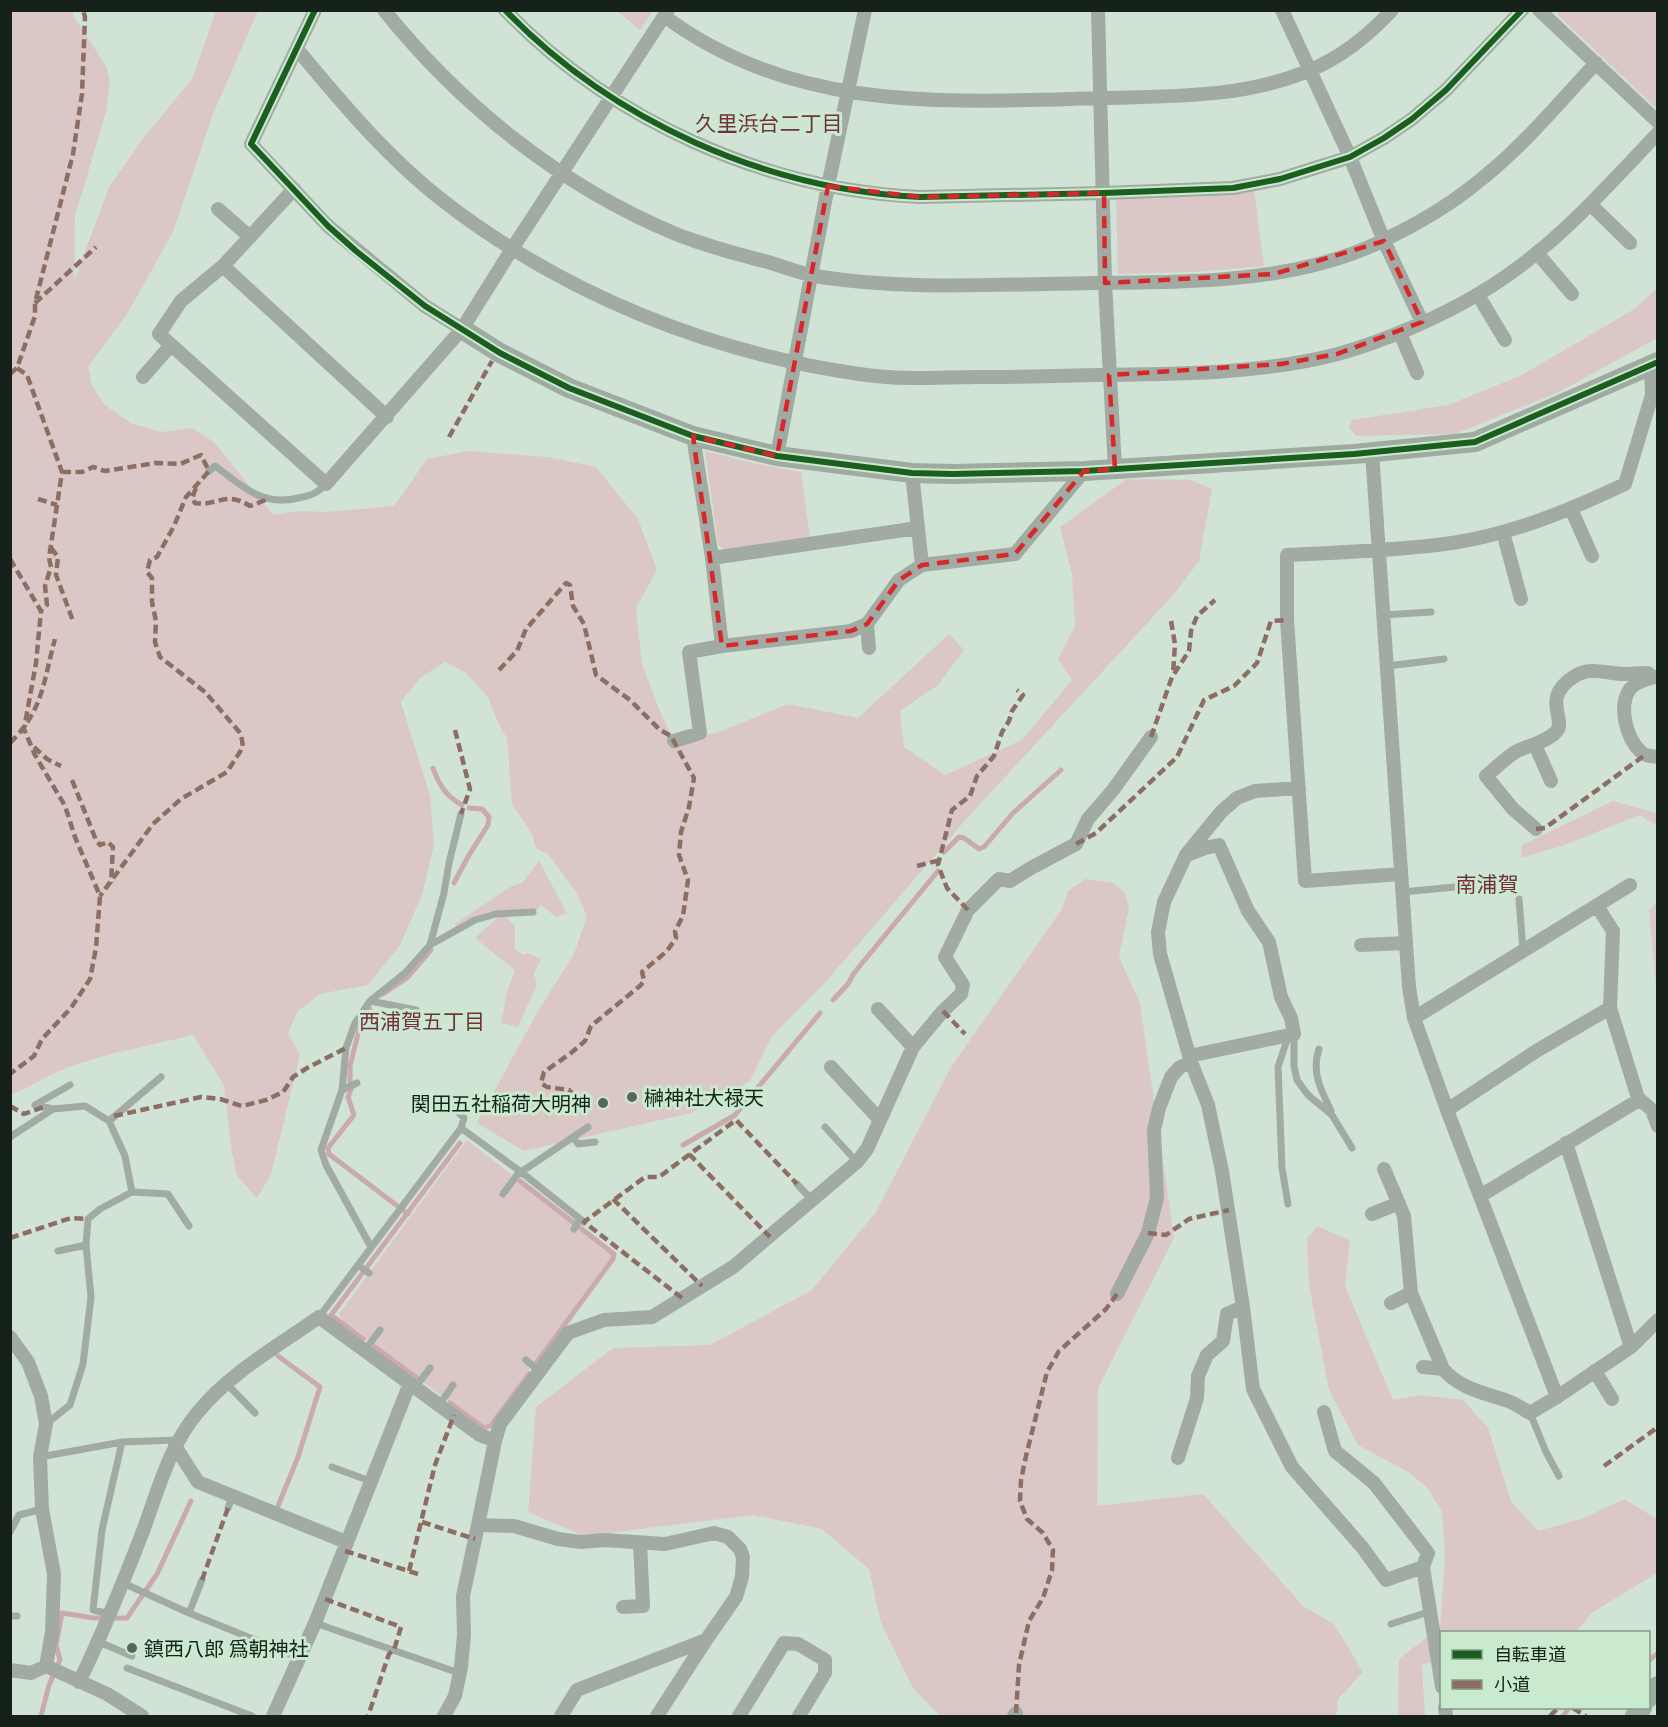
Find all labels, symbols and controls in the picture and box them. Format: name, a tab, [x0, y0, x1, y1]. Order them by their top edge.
district label: 久里浜台二丁目	[696, 109, 843, 138]
district label: 南浦賀	[1456, 870, 1519, 899]
district label: 西浦賀五丁目	[359, 1007, 485, 1036]
place label: 榊神社大禄天	[644, 1084, 764, 1111]
place label: 関田五社稲荷大明神	[411, 1090, 591, 1117]
marker: 榊神社大禄天	[625, 1090, 639, 1104]
marker: 関田五社稲荷大明神	[596, 1096, 610, 1110]
legend	[1440, 1631, 1650, 1709]
place label: 鎮西八郎 爲朝神社	[144, 1635, 309, 1662]
marker: 鎮西八郎 爲朝神社	[125, 1641, 139, 1655]
text: 自転車道	[1494, 1642, 1566, 1667]
text: 小道	[1494, 1672, 1530, 1697]

